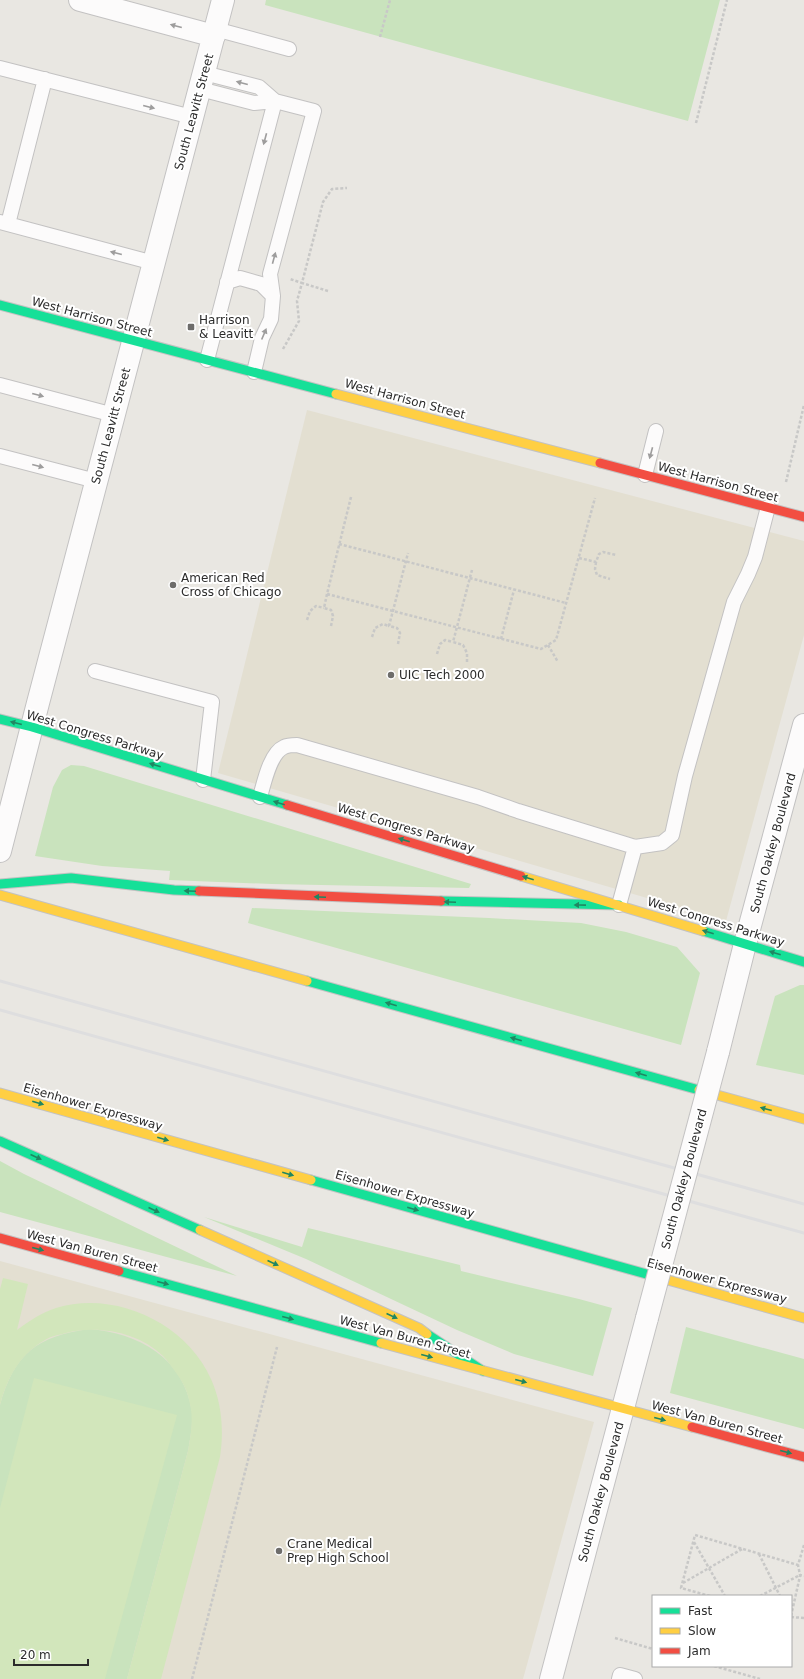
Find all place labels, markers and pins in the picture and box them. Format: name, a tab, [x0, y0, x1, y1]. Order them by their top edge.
place label: Harrison & Leavitt	[199, 313, 254, 341]
marker: Harrison & Leavitt	[186, 322, 196, 332]
place label: American Red Cross of Chicago	[181, 571, 281, 599]
marker: American Red Cross of Chicago	[168, 580, 178, 590]
place label: UIC Tech 2000	[399, 668, 485, 682]
marker: UIC Tech 2000	[386, 670, 396, 680]
place label: Crane Medical Prep High School	[287, 1537, 389, 1565]
marker: Crane Medical Prep High School	[274, 1546, 284, 1556]

